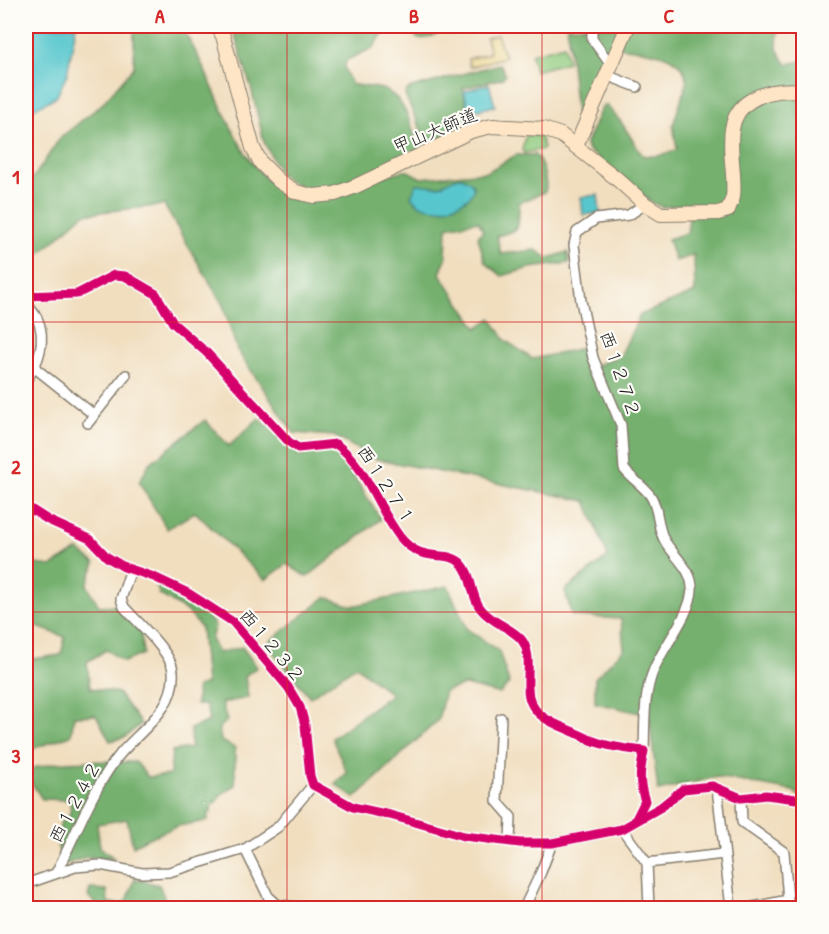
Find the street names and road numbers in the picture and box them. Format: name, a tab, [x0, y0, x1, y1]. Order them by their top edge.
street label: 甲山大師道	[388, 101, 481, 160]
street label: 西１２７２	[594, 327, 647, 420]
street label: 西１２７１	[351, 440, 421, 529]
street label: 西１２３２	[234, 603, 311, 688]
street label: 西１２４２	[42, 756, 107, 847]

